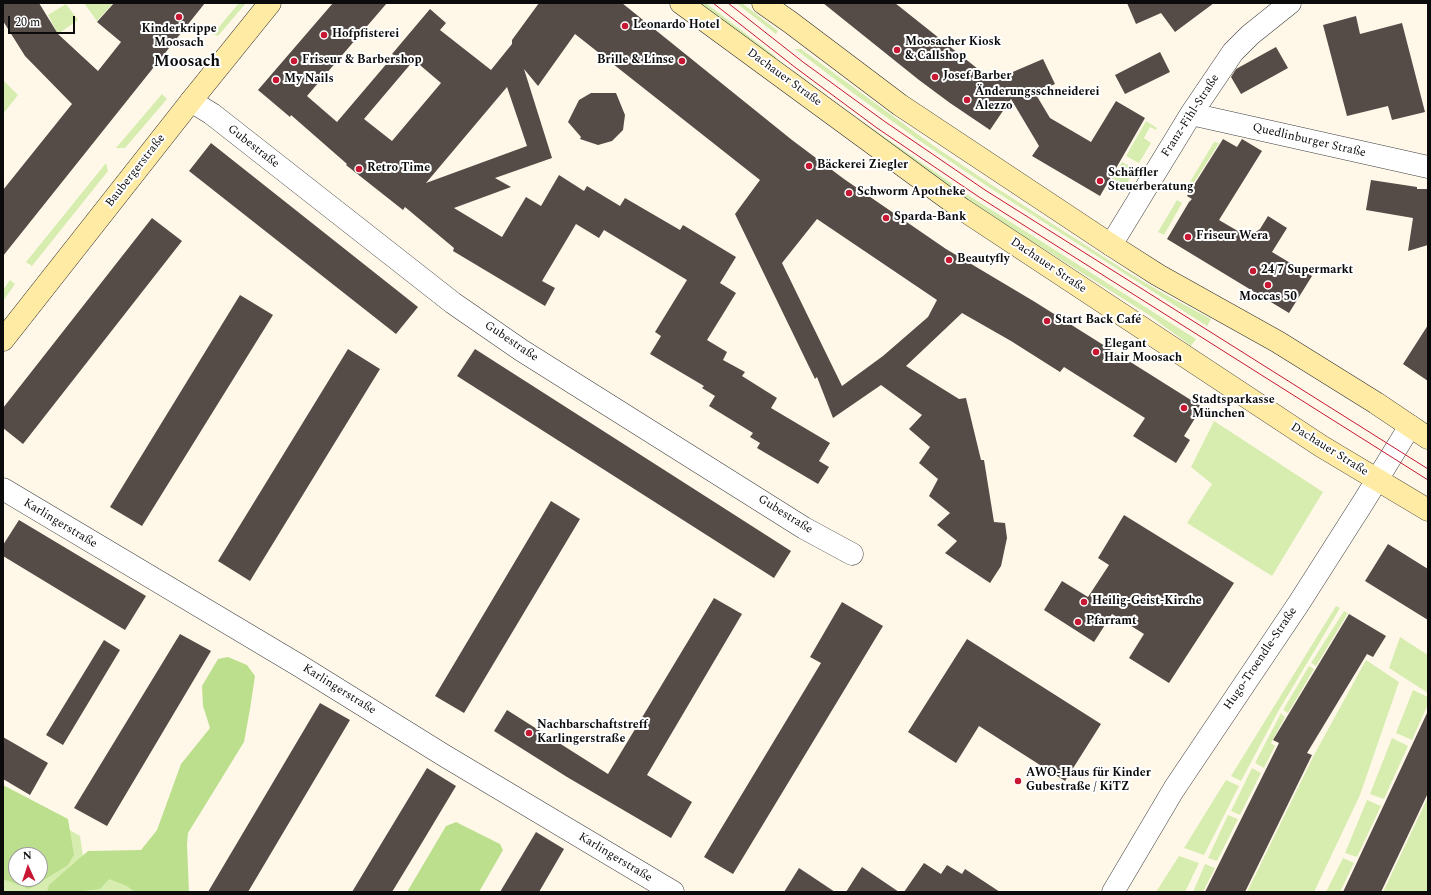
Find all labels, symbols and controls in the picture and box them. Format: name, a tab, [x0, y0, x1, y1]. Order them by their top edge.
scale bar	[10, 8, 77, 34]
marker: Kinderkrippe Moosach	[174, 12, 184, 22]
text: 20 m	[15, 13, 40, 32]
place label: Leonardo Hotel	[633, 19, 720, 33]
marker: Leonardo Hotel	[620, 21, 630, 31]
place label: Kinderkrippe Moosach	[141, 23, 217, 51]
place label: Hofpfisterei	[332, 28, 399, 42]
marker: Hofpfisterei	[319, 30, 329, 40]
place label: Moosacher Kiosk & Callshop	[905, 36, 1001, 64]
marker: Moosacher Kiosk & Callshop	[892, 45, 902, 55]
street label: Dachauer Straße	[744, 46, 824, 110]
district label: Moosach	[154, 53, 220, 73]
place label: Friseur & Barbershop	[302, 54, 421, 68]
place label: Brille & Linse	[597, 54, 674, 68]
marker: Friseur & Barbershop	[289, 56, 299, 66]
marker: Brille & Linse	[677, 56, 687, 66]
place label: Josef Barber	[943, 70, 1011, 84]
marker: Josef Barber	[930, 72, 940, 82]
street label: Franz-Fihl-Straße	[1159, 72, 1223, 160]
place label: My Nails	[284, 73, 334, 87]
marker: My Nails	[271, 75, 281, 85]
place label: Änderungsschneiderei Alezzo	[975, 86, 1100, 114]
marker: Änderungsschneiderei Alezzo	[962, 95, 972, 105]
street label: Quedlinburger Straße	[1251, 121, 1367, 161]
street label: Gubestraße	[224, 122, 282, 172]
street label: Baubergerstraße	[103, 132, 169, 210]
place label: Bäckerei Ziegler	[817, 159, 908, 173]
marker: Bäckerei Ziegler	[804, 161, 814, 171]
place label: Retro Time	[367, 162, 430, 176]
marker: Retro Time	[354, 164, 364, 174]
place label: Schäffler Steuerberatung	[1108, 167, 1194, 195]
marker: Schäffler Steuerberatung	[1095, 176, 1105, 186]
place label: Schworm Apotheke	[857, 186, 965, 200]
marker: Schworm Apotheke	[844, 188, 854, 198]
place label: Sparda-Bank	[894, 211, 966, 225]
marker: Sparda-Bank	[881, 213, 891, 223]
place label: Friseur Wera	[1196, 230, 1268, 244]
marker: Friseur Wera	[1183, 232, 1193, 242]
street label: Dachauer Straße	[1007, 235, 1089, 297]
place label: Beautyfly	[957, 253, 1009, 267]
marker: Beautyfly	[944, 255, 954, 265]
place label: 24/7 Supermarkt	[1261, 264, 1353, 278]
marker: 24/7 Supermarkt	[1248, 266, 1258, 276]
marker: Moccas 50	[1263, 280, 1273, 290]
place label: Moccas 50	[1239, 291, 1297, 305]
place label: Start Back Café	[1055, 314, 1141, 328]
marker: Start Back Café	[1042, 316, 1052, 326]
street label: Gubestraße	[481, 319, 541, 365]
place label: Elegant Hair Moosach	[1104, 338, 1182, 366]
marker: Elegant Hair Moosach	[1091, 347, 1101, 357]
place label: Stadtsparkasse München	[1192, 394, 1275, 422]
marker: Stadtsparkasse München	[1179, 403, 1189, 413]
street label: Dachauer Straße	[1288, 420, 1370, 480]
street label: Gubestraße	[755, 493, 815, 537]
street label: Karlingerstraße	[21, 496, 99, 552]
place label: Heilig-Geist-Kirche	[1092, 595, 1202, 609]
marker: Heilig-Geist-Kirche	[1079, 597, 1089, 607]
street label: Hugo-Troendle-Straße	[1221, 605, 1301, 713]
place label: Pfarramt	[1086, 615, 1137, 629]
marker: Pfarramt	[1073, 617, 1083, 627]
street label: Karlingerstraße	[300, 662, 378, 718]
place label: Nachbarschaftstreff Karlingerstraße	[537, 719, 648, 747]
marker: Nachbarschaftstreff Karlingerstraße	[524, 728, 534, 738]
place label: AWO-Haus für Kinder Gubestraße / KiTZ	[1026, 767, 1151, 795]
marker: AWO-Haus für Kinder Gubestraße / KiTZ	[1013, 776, 1023, 786]
street label: Karlingerstraße	[576, 830, 654, 886]
north arrow	[8, 847, 48, 887]
text: N	[22, 847, 32, 864]

